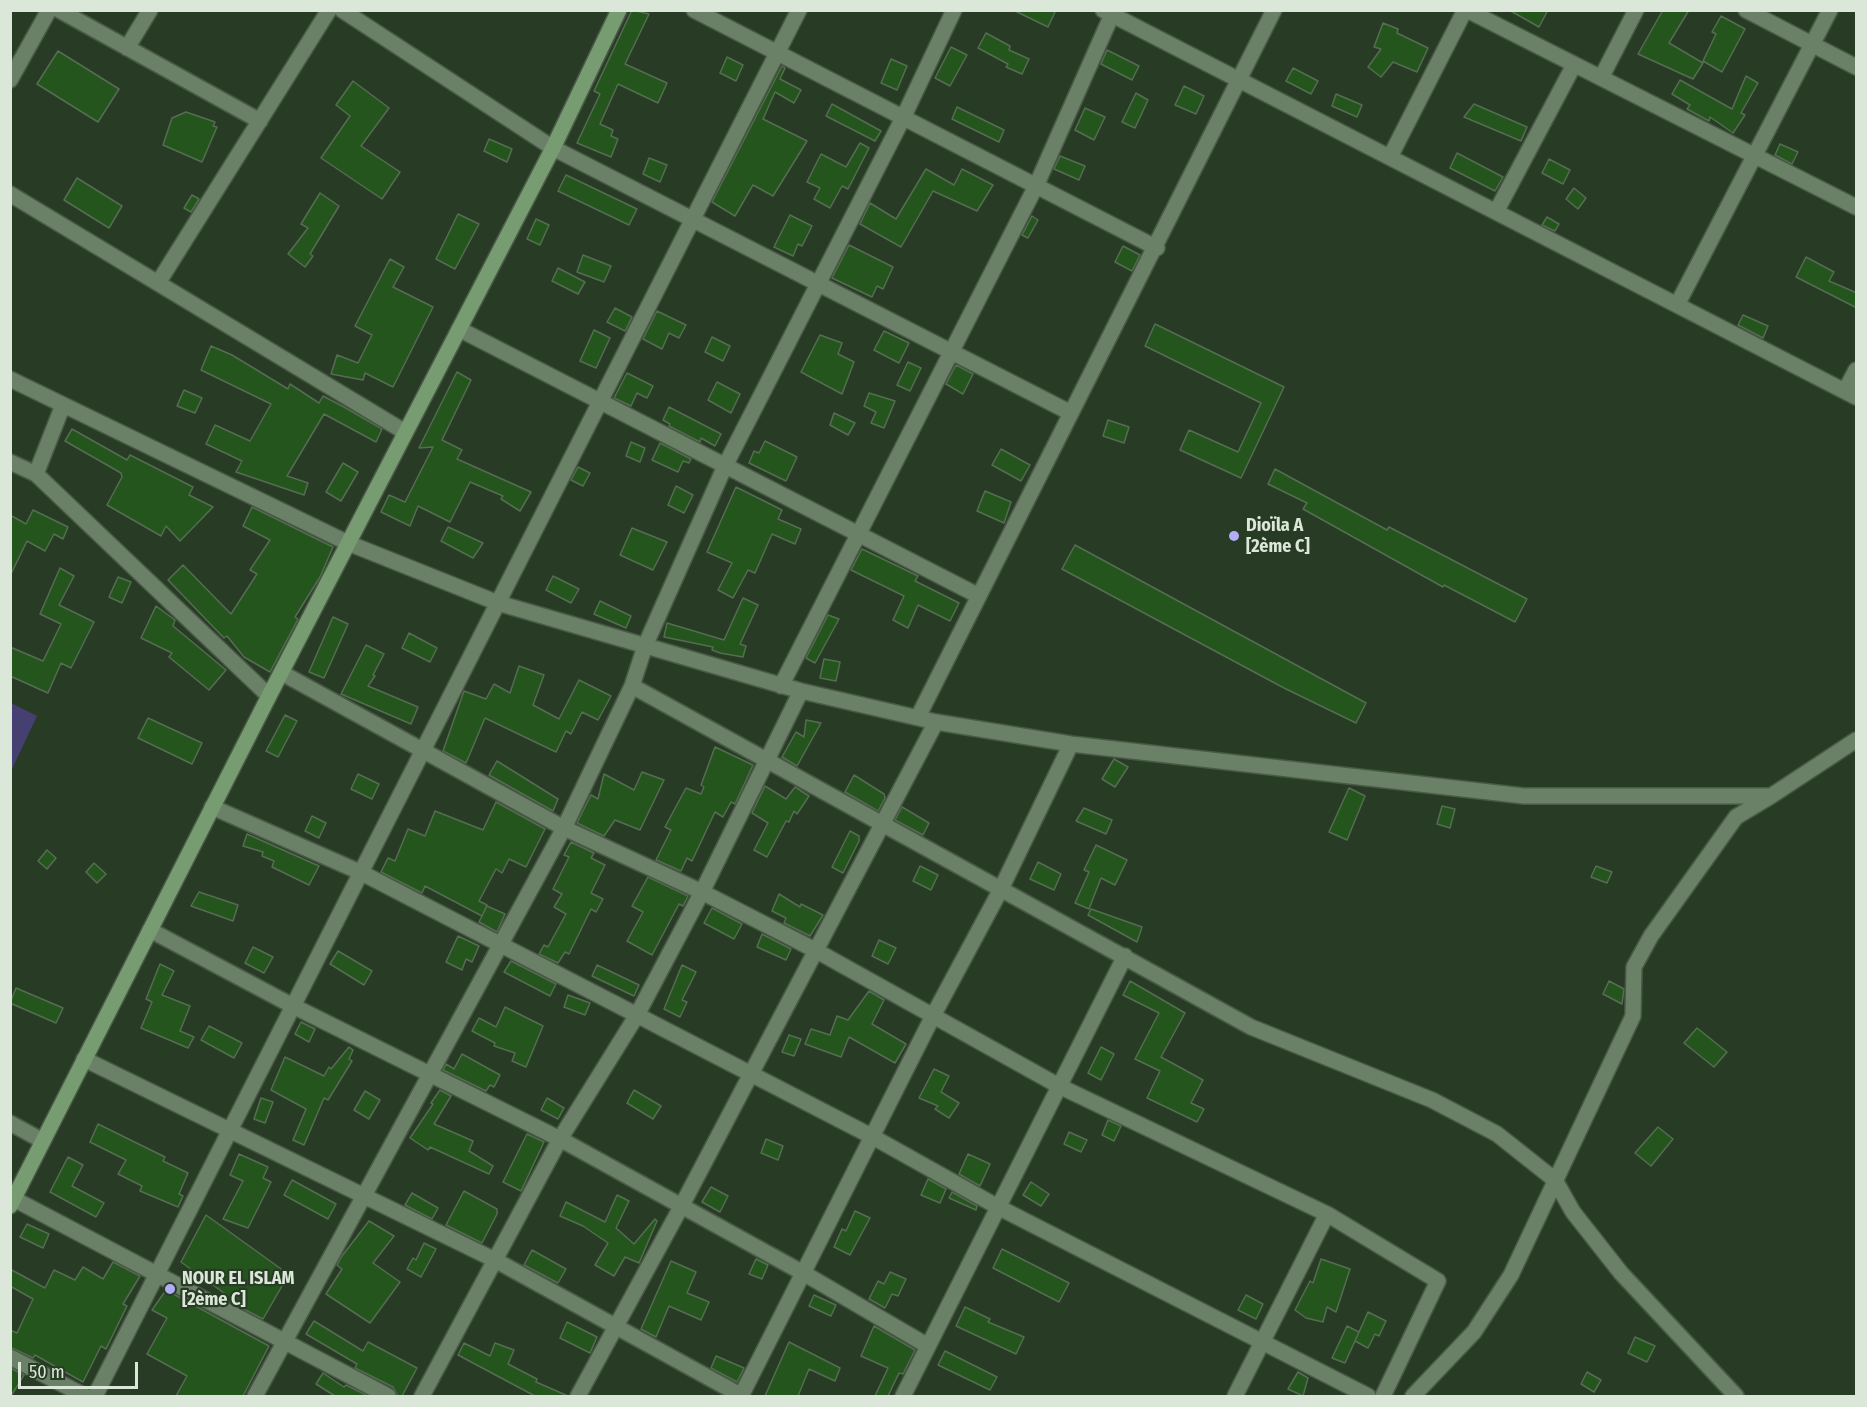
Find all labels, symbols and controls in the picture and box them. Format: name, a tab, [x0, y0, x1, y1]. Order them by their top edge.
place label: Dioïla A [2ème C]	[1246, 515, 1310, 558]
marker: Dioïla A [2ème C]	[1227, 529, 1241, 543]
place label: NOUR EL ISLAM [2ème C]	[182, 1268, 294, 1310]
marker: NOUR EL ISLAM [2ème C]	[163, 1282, 177, 1296]
scale bar	[21, 1350, 141, 1388]
text: 50 m	[29, 1361, 65, 1383]

